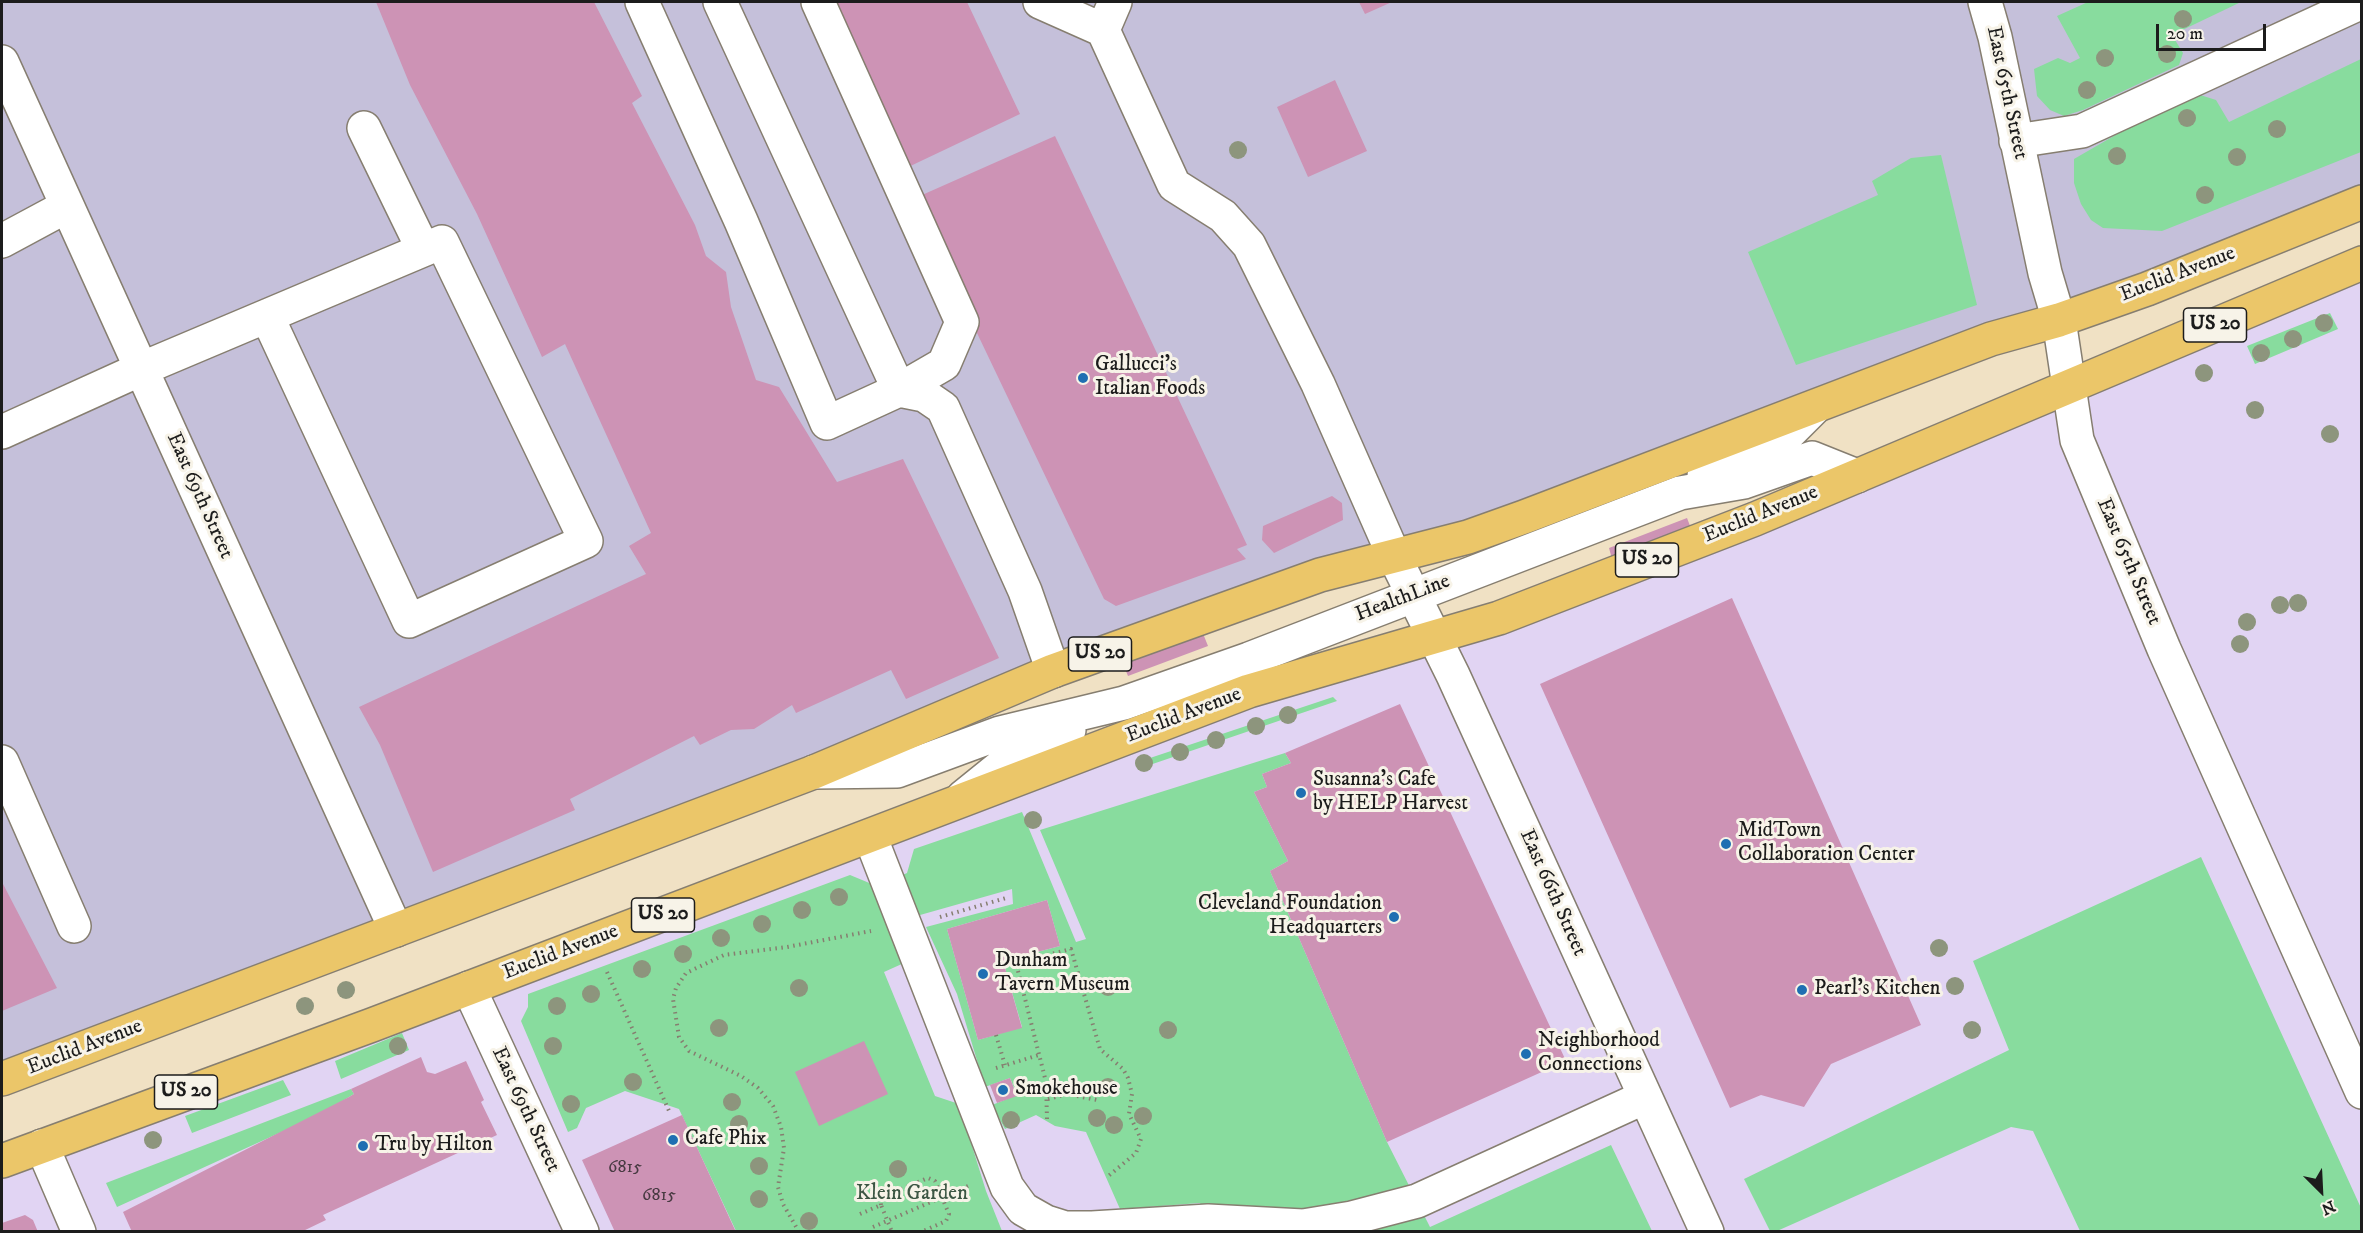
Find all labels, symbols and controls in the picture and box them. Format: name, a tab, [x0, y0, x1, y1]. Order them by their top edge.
scale bar	[2159, 12, 2268, 50]
text: 20 m	[2167, 23, 2203, 45]
street label: East 65th Street	[1980, 24, 2032, 162]
street label: Euclid Avenue	[2117, 242, 2239, 308]
road number: US 20	[2184, 308, 2246, 342]
place label: Gallucci's Italian Foods	[1095, 353, 1205, 403]
marker: Gallucci's Italian Foods	[1076, 371, 1090, 385]
street label: East 69th Street	[160, 429, 238, 563]
street label: Euclid Avenue	[1700, 481, 1822, 549]
street label: East 65th Street	[2090, 495, 2166, 629]
road number: US 20	[1616, 543, 1678, 577]
street label: HealthLine	[1352, 569, 1454, 629]
road number: US 20	[1068, 637, 1132, 671]
street label: Euclid Avenue	[1123, 683, 1245, 749]
place label: Susanna's Cafe by HELP Harvest	[1313, 768, 1468, 818]
marker: Susanna's Cafe by HELP Harvest	[1294, 786, 1308, 800]
place label: MidTown Collaboration Center	[1738, 819, 1915, 869]
street label: East 66th Street	[1513, 826, 1591, 960]
marker: MidTown Collaboration Center	[1719, 837, 1733, 851]
place label: Cleveland Foundation Headquarters	[1198, 892, 1382, 942]
road number: US 20	[632, 898, 694, 932]
marker: Cleveland Foundation Headquarters	[1387, 910, 1401, 924]
street label: Euclid Avenue	[500, 920, 622, 986]
place label: Dunham Tavern Museum	[995, 949, 1130, 999]
marker: Dunham Tavern Museum	[976, 967, 990, 981]
place label: Pearl's Kitchen	[1814, 977, 1941, 1003]
marker: Pearl's Kitchen	[1795, 983, 1809, 997]
street label: Euclid Avenue	[24, 1015, 146, 1081]
place label: Neighborhood Connections	[1538, 1029, 1660, 1079]
street label: East 69th Street	[485, 1043, 565, 1177]
marker: Neighborhood Connections	[1519, 1047, 1533, 1061]
road number: US 20	[154, 1075, 218, 1109]
place label: Smokehouse	[1015, 1077, 1118, 1103]
marker: Smokehouse	[996, 1083, 1010, 1097]
place label: Cafe Phix	[685, 1127, 767, 1153]
place label: Tru by Hilton	[375, 1133, 493, 1159]
marker: Cafe Phix	[666, 1133, 680, 1147]
marker: Tru by Hilton	[356, 1139, 370, 1153]
house number: 6815	[608, 1157, 642, 1179]
north arrow	[2291, 1161, 2351, 1221]
park label: Klein Garden	[856, 1182, 968, 1208]
house number: 6815	[642, 1185, 676, 1207]
text: N	[2318, 1196, 2338, 1219]

